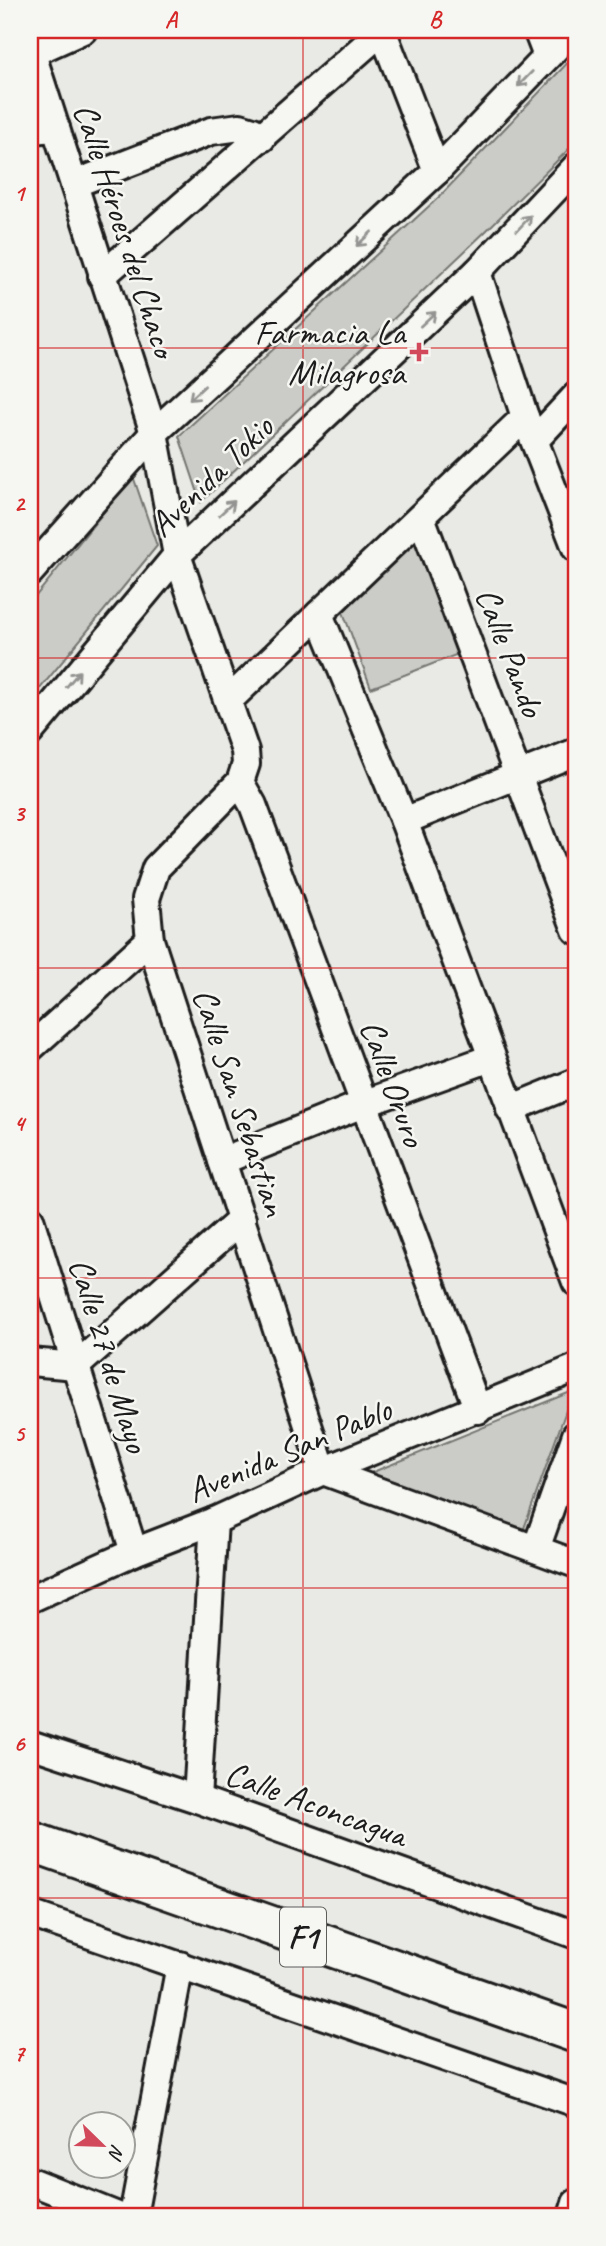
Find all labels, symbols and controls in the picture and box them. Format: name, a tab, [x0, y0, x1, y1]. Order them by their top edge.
text: A	[165, 5, 179, 34]
text: B	[429, 5, 443, 34]
one-way arrow	[517, 70, 534, 87]
street label: Calle Héroes del Chaco	[63, 98, 188, 366]
text: 1	[14, 179, 27, 208]
one-way arrow	[515, 215, 532, 232]
one-way arrow	[356, 230, 373, 247]
place label: Farmacia La Milagrosa	[254, 310, 408, 395]
one-way arrow	[419, 310, 436, 327]
marker: Farmacia La Milagrosa	[411, 344, 427, 360]
one-way arrow	[188, 385, 206, 401]
street label: Avenida Tokio	[139, 404, 284, 546]
text: 2	[14, 489, 27, 518]
one-way arrow	[218, 500, 235, 517]
street label: Calle Pando	[465, 581, 556, 724]
one-way arrow	[66, 671, 81, 689]
text: 3	[14, 799, 27, 828]
street label: Calle San Sebastian	[182, 983, 298, 1223]
street label: Calle Oruro	[349, 1014, 437, 1154]
text: 4	[14, 1109, 27, 1138]
street label: Calle 27 de Mayo	[58, 1253, 160, 1459]
street label: Avenida San Pablo	[180, 1386, 399, 1513]
text: 5	[14, 1419, 26, 1448]
text: 6	[14, 1729, 27, 1758]
street label: Calle Aconcagua	[219, 1750, 415, 1858]
road number: F1	[280, 1908, 326, 1966]
text: 7	[14, 2039, 27, 2068]
north arrow	[66, 2110, 136, 2180]
text: N	[102, 2141, 130, 2164]

